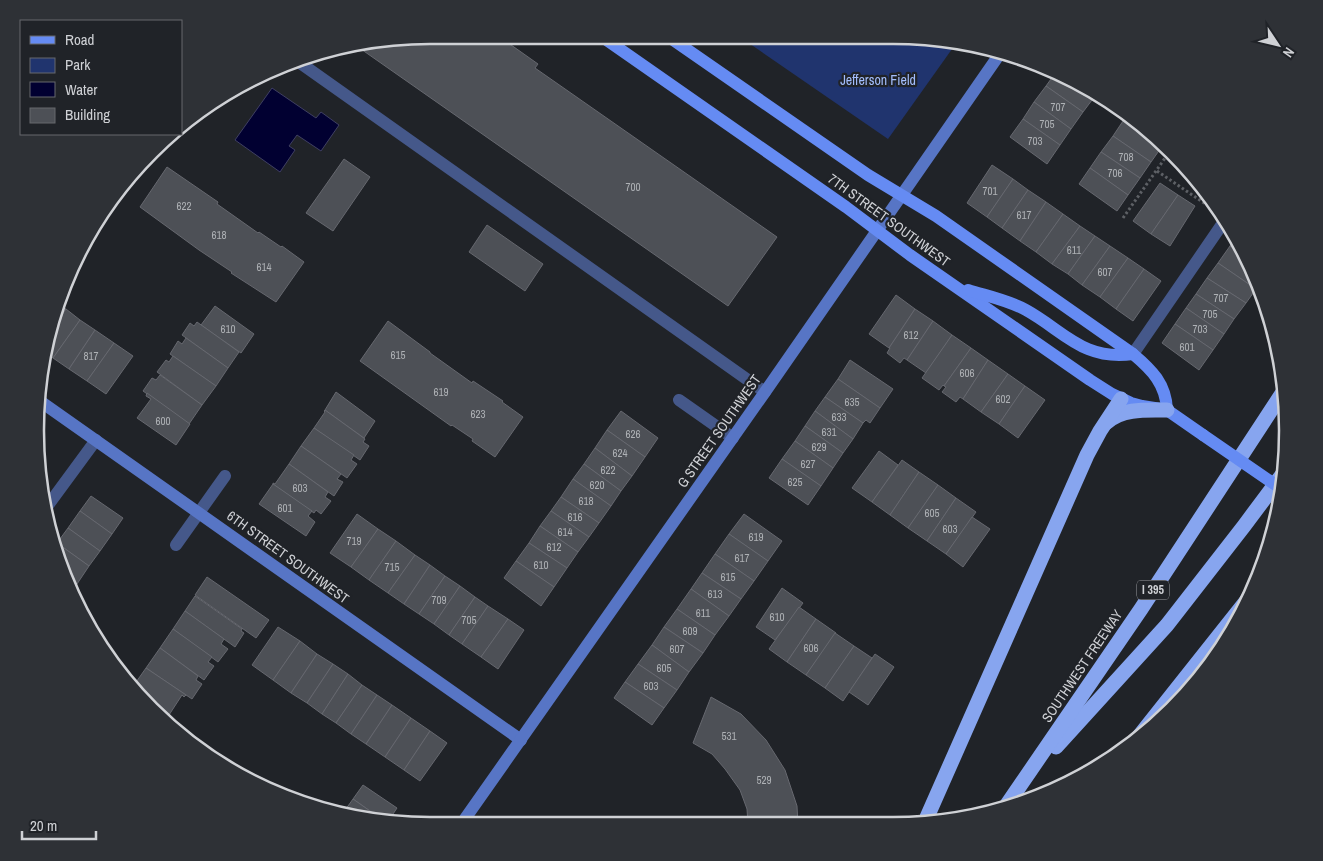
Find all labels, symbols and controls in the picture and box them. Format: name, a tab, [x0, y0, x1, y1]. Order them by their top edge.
legend	[20, 20, 182, 135]
north arrow	[1253, 20, 1303, 70]
text: Road	[65, 29, 94, 50]
text: N	[1279, 44, 1298, 61]
text: Park	[65, 54, 91, 75]
park label: Jefferson Field	[840, 71, 916, 89]
text: Water	[65, 79, 97, 100]
house number: 707	[1050, 100, 1066, 114]
text: Building	[65, 104, 110, 125]
house number: 705	[1039, 117, 1055, 131]
house number: 703	[1027, 134, 1043, 148]
house number: 708	[1118, 150, 1134, 164]
house number: 706	[1107, 166, 1123, 180]
street label: 7TH STREET SOUTHWEST	[824, 170, 954, 270]
house number: 700	[625, 180, 641, 194]
house number: 701	[982, 184, 998, 198]
house number: 622	[176, 199, 192, 213]
house number: 617	[1016, 208, 1032, 222]
house number: 618	[211, 228, 227, 242]
house number: 611	[1067, 243, 1081, 257]
house number: 614	[256, 260, 272, 274]
house number: 607	[1097, 265, 1113, 279]
house number: 707	[1213, 291, 1229, 305]
house number: 705	[1202, 307, 1218, 321]
house number: 610	[220, 322, 236, 336]
house number: 703	[1192, 322, 1208, 336]
house number: 612	[903, 328, 919, 342]
house number: 601	[1179, 340, 1195, 354]
house number: 615	[390, 348, 406, 362]
house number: 817	[83, 349, 99, 363]
house number: 606	[959, 366, 975, 380]
street label: G STREET SOUTHWEST	[673, 371, 765, 491]
house number: 619	[433, 385, 449, 399]
house number: 602	[995, 392, 1011, 406]
house number: 635	[844, 395, 860, 409]
house number: 623	[470, 407, 486, 421]
house number: 633	[831, 410, 847, 424]
house number: 600	[155, 414, 171, 428]
house number: 631	[821, 425, 837, 439]
house number: 626	[625, 427, 641, 441]
house number: 629	[811, 440, 827, 454]
house number: 624	[612, 446, 628, 460]
house number: 627	[800, 457, 816, 471]
house number: 622	[600, 463, 616, 477]
house number: 625	[787, 475, 803, 489]
house number: 620	[589, 478, 605, 492]
house number: 603	[292, 481, 308, 495]
house number: 618	[578, 494, 594, 508]
house number: 601	[277, 501, 293, 515]
house number: 605	[924, 506, 940, 520]
street label: 6TH STREET SOUTHWEST	[223, 507, 353, 607]
house number: 616	[567, 510, 583, 524]
house number: 603	[942, 522, 958, 536]
house number: 614	[557, 525, 573, 539]
house number: 619	[748, 530, 764, 544]
house number: 719	[346, 534, 362, 548]
house number: 612	[546, 540, 562, 554]
house number: 617	[734, 551, 750, 565]
house number: 610	[533, 558, 549, 572]
house number: 715	[384, 560, 400, 574]
house number: 615	[720, 570, 736, 584]
road number: I 395	[1137, 580, 1169, 600]
house number: 613	[707, 587, 723, 601]
house number: 709	[431, 593, 447, 607]
house number: 611	[696, 606, 710, 620]
street label: SOUTHWEST FREEWAY	[1038, 606, 1127, 726]
house number: 610	[769, 610, 785, 624]
house number: 705	[461, 613, 477, 627]
house number: 609	[682, 624, 698, 638]
house number: 606	[803, 641, 819, 655]
house number: 607	[669, 642, 685, 656]
house number: 605	[656, 661, 672, 675]
house number: 603	[643, 679, 659, 693]
house number: 531	[721, 729, 737, 743]
house number: 529	[756, 773, 772, 787]
scale bar	[22, 808, 96, 840]
text: 20 m	[30, 815, 57, 836]

